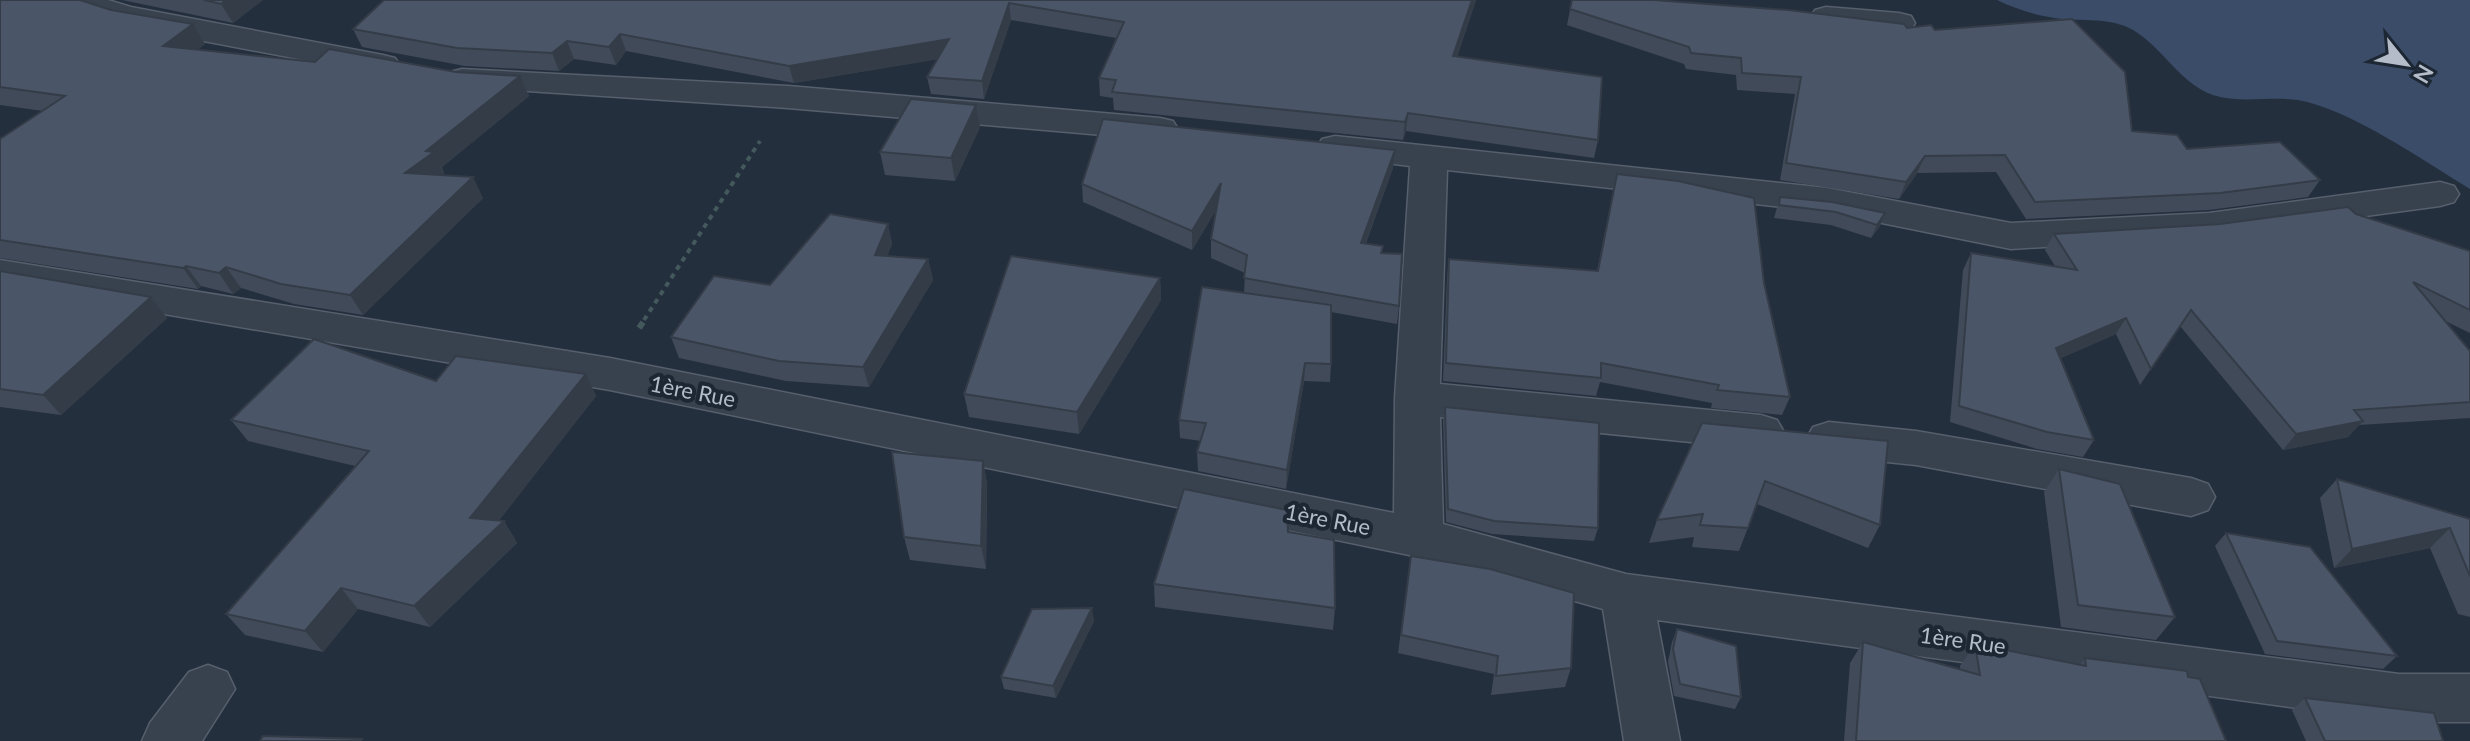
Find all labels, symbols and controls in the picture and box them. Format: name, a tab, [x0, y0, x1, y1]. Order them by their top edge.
north arrow	[2366, 24, 2446, 104]
text: N	[2408, 60, 2440, 88]
street label: 1ère Rue	[648, 370, 738, 412]
street label: 1ère Rue	[1283, 498, 1373, 540]
street label: 1ère Rue	[1918, 621, 2008, 659]

